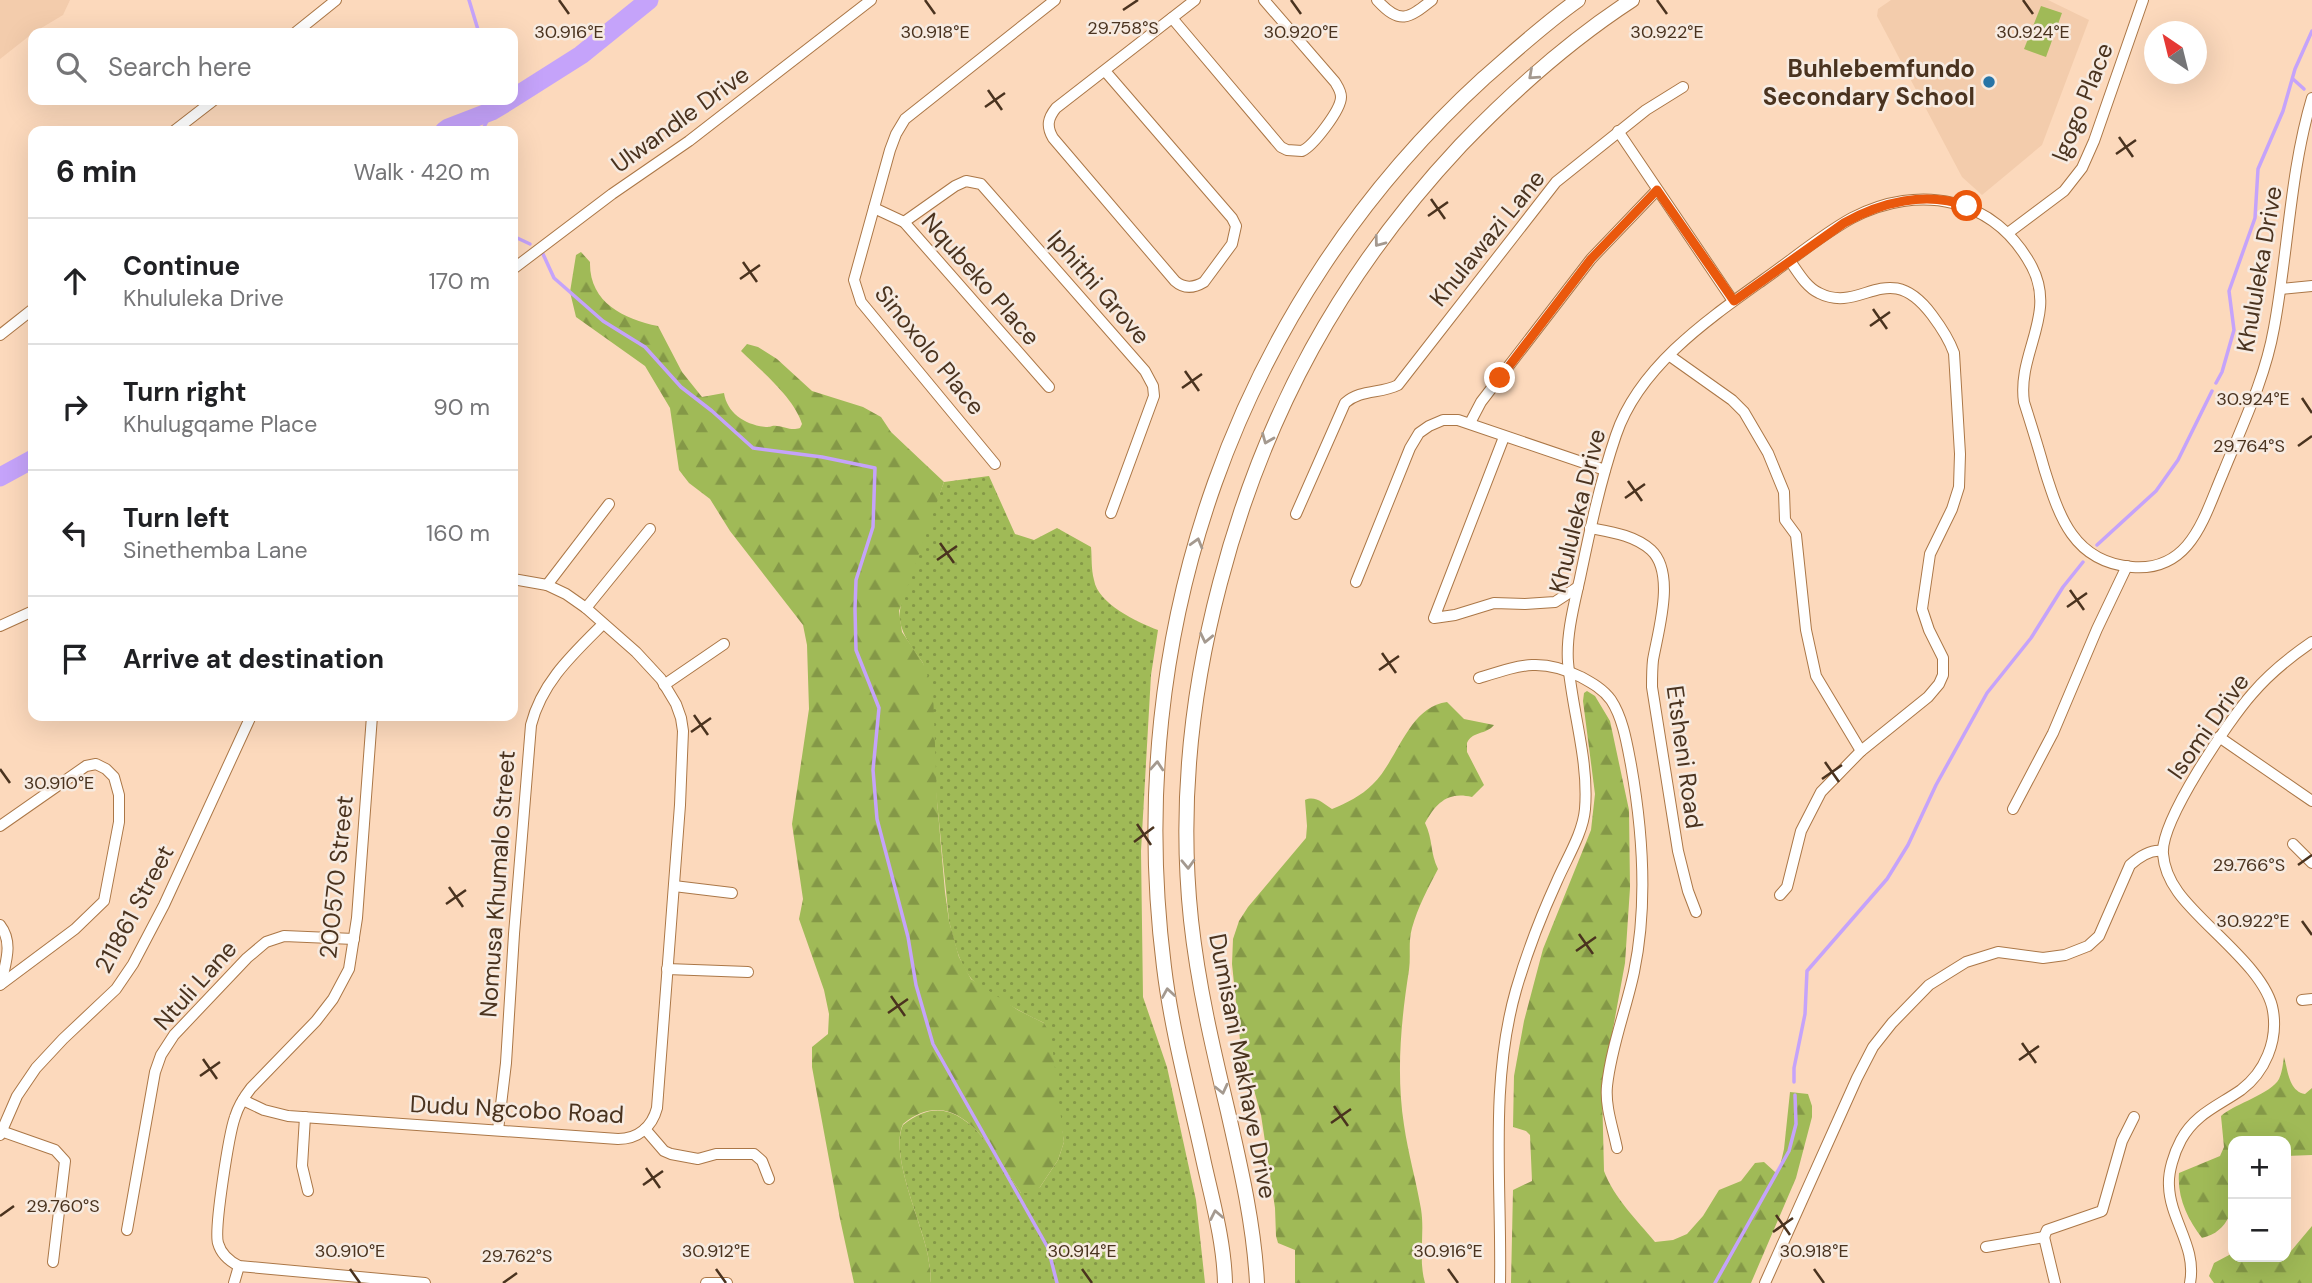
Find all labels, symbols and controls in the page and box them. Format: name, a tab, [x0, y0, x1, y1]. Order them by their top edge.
text: 29.758°S	[1087, 16, 1159, 40]
text: 30.916°E	[534, 20, 604, 44]
text: 30.918°E	[900, 20, 970, 44]
text: 30.920°E	[1263, 20, 1339, 44]
text: 30.922°E	[1630, 20, 1704, 44]
text: 30.924°E	[1996, 20, 2070, 44]
north arrow	[2144, 21, 2207, 84]
search box	[28, 28, 518, 105]
street label: Igogo Place	[2044, 38, 2120, 166]
icon: search	[52, 48, 90, 86]
text: Search here	[108, 50, 251, 84]
place label: Buhlebemfundo Secondary School	[1763, 53, 1975, 112]
street label: Ulwandle Drive	[605, 59, 755, 179]
one-way arrow	[1528, 67, 1541, 80]
marker: Buhlebemfundo Secondary School	[1981, 74, 1997, 90]
text: 6 min	[56, 152, 137, 191]
text: Walk · 420 m	[354, 157, 490, 187]
street label: Khulawazi Lane	[1422, 163, 1552, 313]
street label: Khululeka Drive	[2229, 184, 2289, 354]
route start	[1951, 190, 1982, 221]
street label: Nqubeko Place	[915, 206, 1047, 352]
street label: Iphithi Grove	[1041, 223, 1157, 351]
one-way arrow	[1375, 234, 1387, 247]
text: Continue	[123, 249, 240, 283]
icon: ahead	[56, 262, 94, 300]
text: 170 m	[429, 266, 490, 296]
street label: Sinoxolo Place	[868, 279, 992, 421]
text: Khululeka Drive	[123, 283, 284, 313]
route end	[1484, 362, 1515, 393]
text: Turn right	[123, 375, 247, 409]
text: 30.924°E	[2216, 387, 2290, 411]
icon: right	[56, 388, 94, 426]
text: 90 m	[433, 392, 490, 422]
text: Khulugqame Place	[123, 409, 317, 439]
street label: Khululeka Drive	[1542, 426, 1612, 596]
one-way arrow	[1261, 432, 1275, 444]
text: 29.764°S	[2213, 434, 2285, 458]
text: Turn left	[123, 501, 230, 535]
icon: left	[56, 514, 94, 552]
text: 160 m	[426, 518, 490, 548]
text: Sinethemba Lane	[123, 535, 307, 565]
one-way arrow	[1188, 537, 1203, 549]
one-way arrow	[1200, 632, 1215, 644]
icon: arrive	[56, 640, 94, 678]
text: Arrive at destination	[123, 642, 384, 676]
street label: Isomi Drive	[2160, 667, 2256, 785]
street label: Etsheni Road	[1660, 683, 1710, 831]
street label: Nomusa Khumalo Street	[472, 750, 522, 1018]
one-way arrow	[1149, 761, 1164, 772]
text: 30.910°E	[24, 771, 94, 795]
street label: 200570 Street	[312, 794, 360, 960]
street label: 211861 Street	[87, 840, 181, 978]
text: 29.766°S	[2213, 853, 2285, 877]
one-way arrow	[1180, 859, 1195, 870]
text: 30.922°E	[2216, 909, 2290, 933]
street label: Dumisani Makhaye Drive	[1202, 931, 1284, 1201]
street label: Ntuli Lane	[147, 934, 243, 1036]
one-way arrow	[1161, 987, 1176, 999]
one-way arrow	[1214, 1083, 1228, 1095]
street label: Dudu Ngcobo Road	[409, 1088, 625, 1130]
map controls	[2228, 1136, 2291, 1262]
button: +	[2228, 1136, 2291, 1199]
text: 29.760°S	[26, 1194, 100, 1218]
button: −	[2228, 1199, 2291, 1262]
one-way arrow	[1210, 1209, 1225, 1221]
text: 30.910°E	[315, 1239, 385, 1263]
text: 30.912°E	[682, 1239, 750, 1263]
text: 30.914°E	[1047, 1239, 1117, 1263]
text: 30.916°E	[1413, 1239, 1483, 1263]
text: 30.918°E	[1779, 1239, 1849, 1263]
text: 29.762°S	[482, 1244, 552, 1268]

